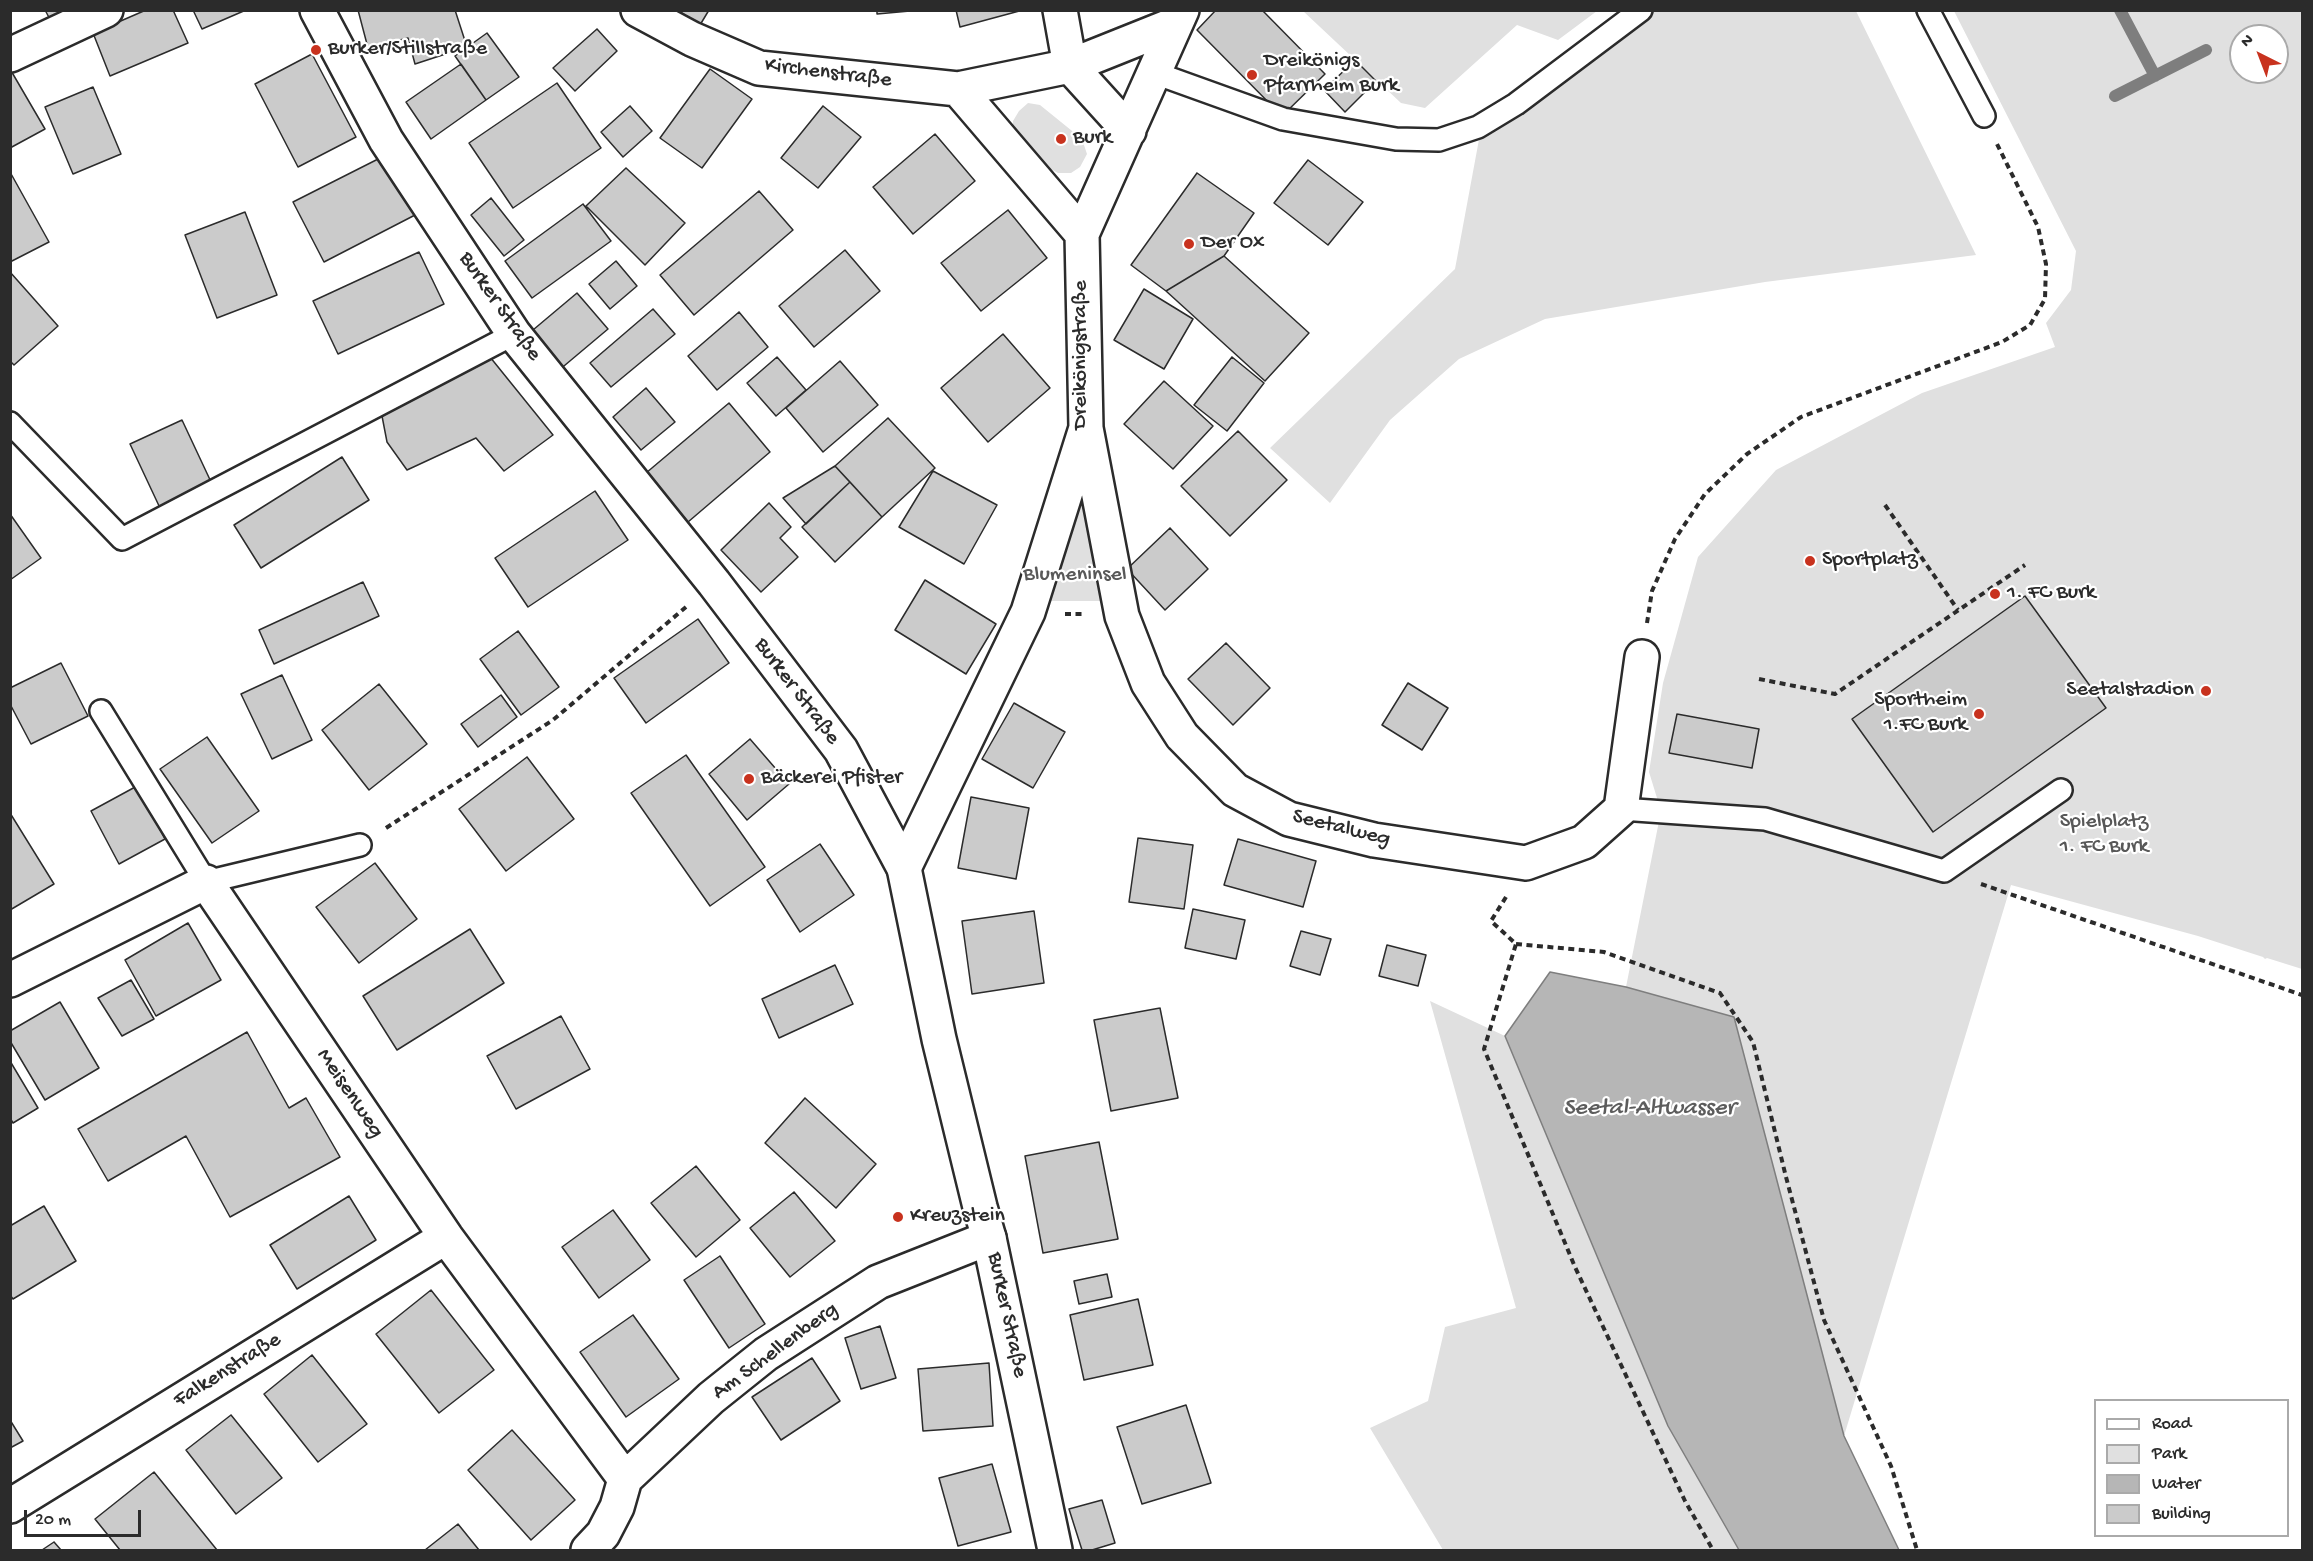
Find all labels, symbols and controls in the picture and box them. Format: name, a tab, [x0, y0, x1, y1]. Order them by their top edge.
north arrow	[2229, 24, 2289, 84]
text: N	[2238, 31, 2258, 52]
place label: Burker/Stillstraße	[328, 37, 487, 63]
marker: Burker/Stillstraße	[309, 43, 323, 57]
place label: Dreikönigs Pfarrheim Burk	[1264, 49, 1399, 100]
street label: Kirchenstraße	[763, 53, 893, 95]
marker: Dreikönigs Pfarrheim Burk	[1245, 68, 1259, 82]
place label: Burk	[1073, 126, 1112, 152]
marker: Burk	[1054, 132, 1068, 146]
place label: Der Ox	[1201, 231, 1265, 257]
marker: Der Ox	[1182, 237, 1196, 251]
street label: Burker Straße	[452, 247, 546, 367]
street label: Dreikönigstraße	[1069, 280, 1095, 430]
place label: Sportplatz	[1822, 548, 1918, 574]
marker: Sportplatz	[1803, 554, 1817, 568]
park label: Blumeninsel	[1023, 563, 1127, 589]
place label: 1. FC Burk	[2007, 581, 2096, 607]
marker: 1. FC Burk	[1988, 587, 2002, 601]
street label: Burker Straße	[747, 633, 845, 751]
place label: Seetalstadion	[2066, 678, 2194, 704]
marker: Seetalstadion	[2199, 684, 2213, 698]
place label: Sportheim 1.FC Burk	[1874, 688, 1967, 740]
marker: Sportheim 1.FC Burk	[1972, 707, 1986, 721]
place label: Bäckerei Pfister	[761, 766, 902, 792]
marker: Bäckerei Pfister	[742, 772, 756, 786]
street label: Seetalweg	[1289, 804, 1393, 854]
park label: Spielplatz 1. FC Burk	[2060, 810, 2148, 861]
street label: Meisenweg	[309, 1044, 389, 1144]
water label: Seetal-Altwasser	[1563, 1095, 1735, 1123]
place label: Kreuzstein	[910, 1204, 1005, 1230]
marker: Kreuzstein	[891, 1210, 905, 1224]
street label: Burker Straße	[980, 1250, 1032, 1380]
street label: Am Schellenberg	[708, 1297, 844, 1407]
street label: Falkenstraße	[169, 1328, 287, 1414]
legend	[2094, 1399, 2289, 1537]
text: Road	[2152, 1414, 2191, 1435]
text: Park	[2152, 1444, 2186, 1465]
text: Water	[2152, 1474, 2200, 1495]
scale bar	[27, 1498, 144, 1536]
text: Building	[2152, 1504, 2211, 1525]
text: 20 m	[35, 1510, 71, 1531]

